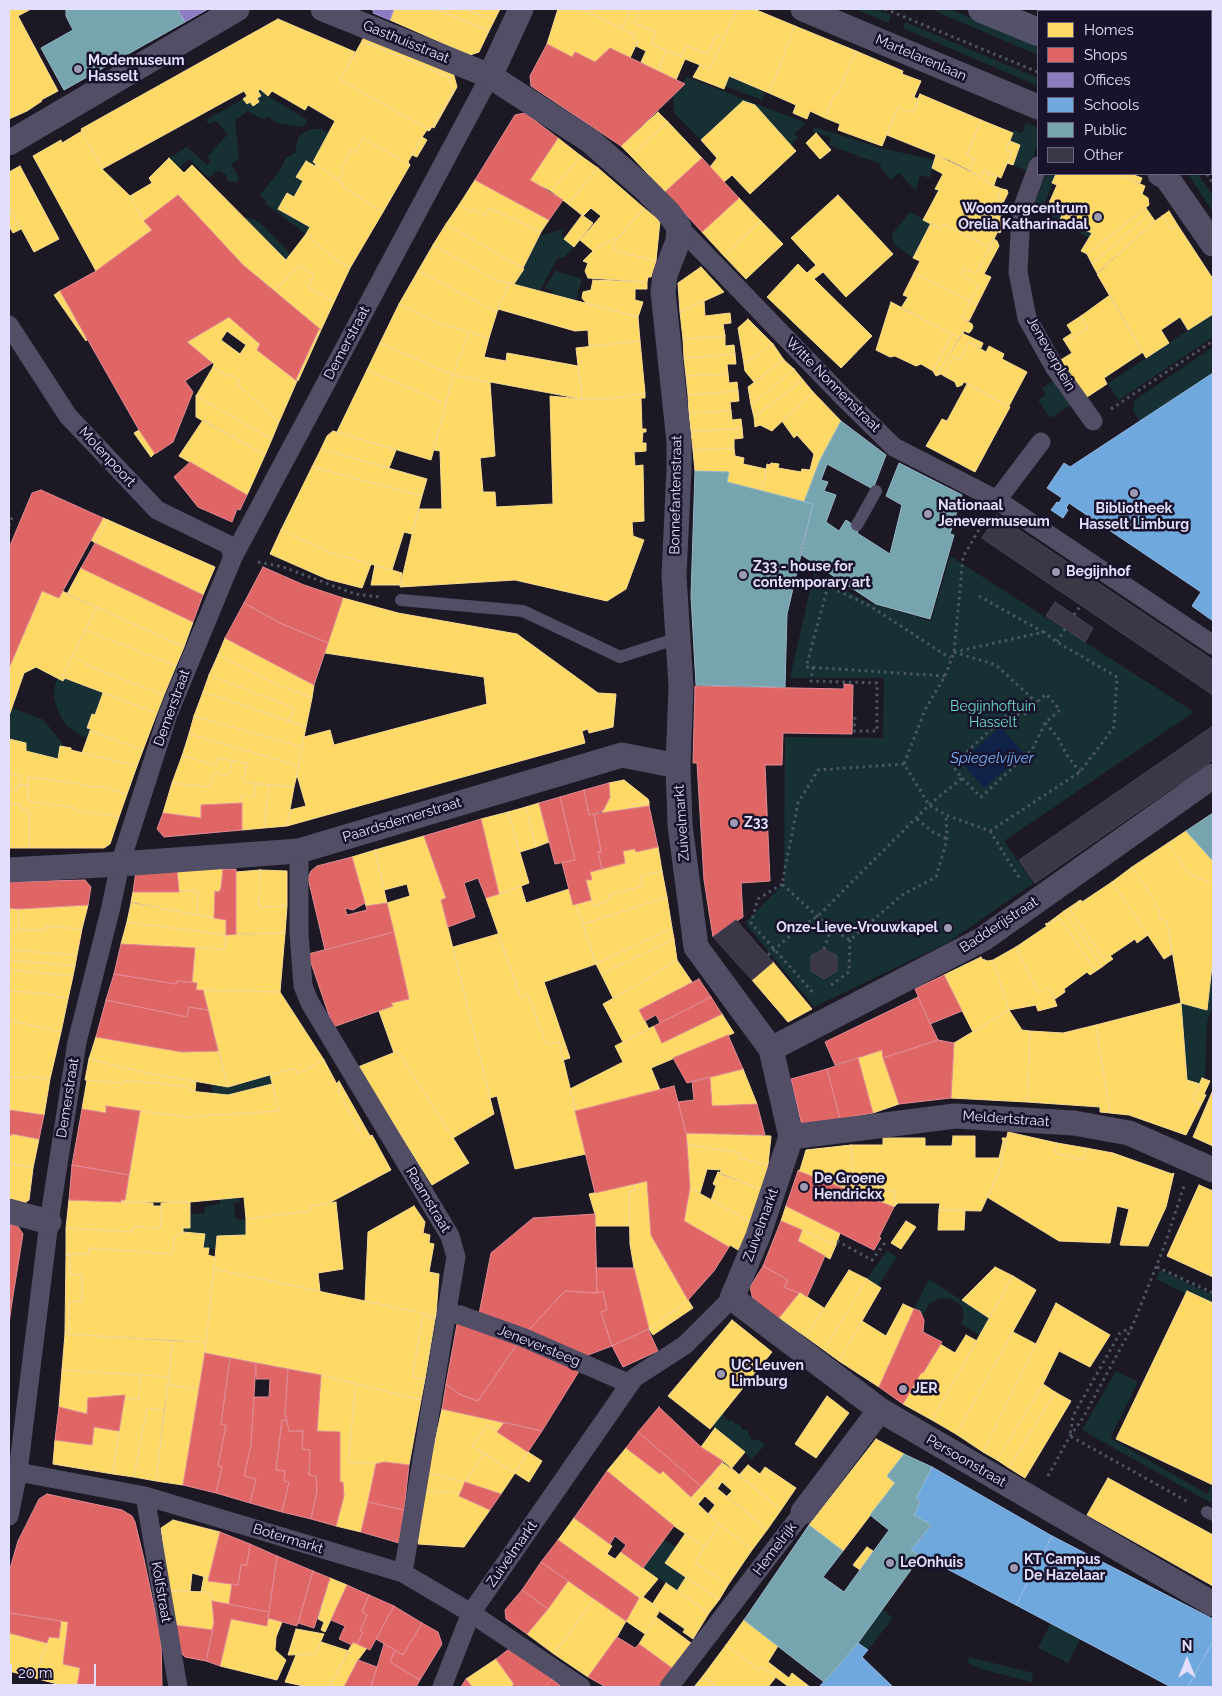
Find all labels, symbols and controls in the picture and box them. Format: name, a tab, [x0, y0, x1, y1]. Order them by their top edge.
legend	[1037, 10, 1212, 175]
street label: Gasthuisstraat	[360, 17, 452, 67]
text: Homes	[1084, 21, 1134, 39]
street label: Martelarenlaan	[873, 31, 969, 85]
text: Shops	[1084, 46, 1127, 64]
place label: Modemuseum Hasselt	[88, 53, 185, 85]
marker: Modemuseum Hasselt	[72, 63, 84, 75]
text: Offices	[1084, 71, 1131, 89]
text: Schools	[1084, 96, 1139, 114]
text: Public	[1084, 121, 1127, 139]
text: Other	[1084, 146, 1123, 164]
place label: Woonzorgcentrum Orelia Katharinadal	[958, 201, 1088, 233]
marker: Woonzorgcentrum Orelia Katharinadal	[1092, 211, 1104, 223]
street label: Demerstraat	[321, 304, 373, 382]
street label: Jeneverplein	[1023, 314, 1079, 394]
street label: Witte Nonnenstraat	[782, 334, 884, 436]
street label: Molenpoort	[75, 424, 139, 490]
street label: Bonnefantenstraat	[667, 435, 685, 555]
marker: Bibliotheek Hasselt Limburg	[1128, 487, 1140, 499]
place label: Nationaal Jenevermuseum	[938, 498, 1050, 530]
place label: Bibliotheek Hasselt Limburg	[1079, 501, 1189, 534]
marker: Nationaal Jenevermuseum	[922, 508, 934, 520]
place label: Z33 - house for contemporary art	[753, 559, 871, 592]
place label: Begijnhof	[1066, 564, 1131, 580]
marker: Begijnhof	[1050, 566, 1062, 578]
marker: Z33 - house for contemporary art	[737, 569, 749, 581]
street label: Demerstraat	[150, 667, 194, 749]
park label: Begijnhoftuin Hasselt	[950, 699, 1036, 732]
water label: Spiegelvijver	[950, 749, 1034, 767]
street label: Zuivelmarkt	[671, 784, 693, 862]
street label: Paardsdemerstraat	[341, 794, 463, 846]
place label: Z33	[744, 815, 768, 831]
marker: Z33	[728, 817, 740, 829]
street label: Badderijstraat	[957, 893, 1041, 957]
place label: Onze-Lieve-Vrouwkapel	[776, 920, 938, 936]
marker: Onze-Lieve-Vrouwkapel	[942, 922, 954, 934]
street label: Demerstraat	[53, 1057, 83, 1139]
street label: Meldertstraat	[962, 1108, 1050, 1130]
street label: Raamstraat	[402, 1164, 454, 1236]
place label: De Groene Hendrickx	[814, 1171, 885, 1204]
marker: De Groene Hendrickx	[798, 1181, 810, 1193]
street label: Zuivelmarkt	[740, 1186, 782, 1264]
street label: Jeneversteeg	[495, 1322, 583, 1370]
place label: UC Leuven Limburg	[731, 1358, 804, 1390]
marker: UC Leuven Limburg	[715, 1368, 727, 1380]
place label: JER	[913, 1381, 938, 1397]
marker: JER	[897, 1383, 909, 1395]
street label: Persoonstraat	[923, 1431, 1009, 1491]
street label: Zuivelmarkt	[483, 1518, 541, 1590]
street label: Hemelrijk	[750, 1519, 800, 1579]
street label: Botermarkt	[251, 1520, 325, 1558]
place label: KT Campus De Hazelaar	[1024, 1552, 1105, 1584]
place label: LeOnhuis	[900, 1555, 963, 1571]
marker: LeOnhuis	[884, 1557, 896, 1569]
street label: Kolfstraat	[147, 1560, 175, 1624]
marker: KT Campus De Hazelaar	[1008, 1562, 1020, 1574]
north arrow	[1162, 1636, 1212, 1686]
text: N	[1182, 1638, 1192, 1654]
scale bar	[12, 1654, 99, 1686]
text: 20 m	[18, 1664, 53, 1682]

